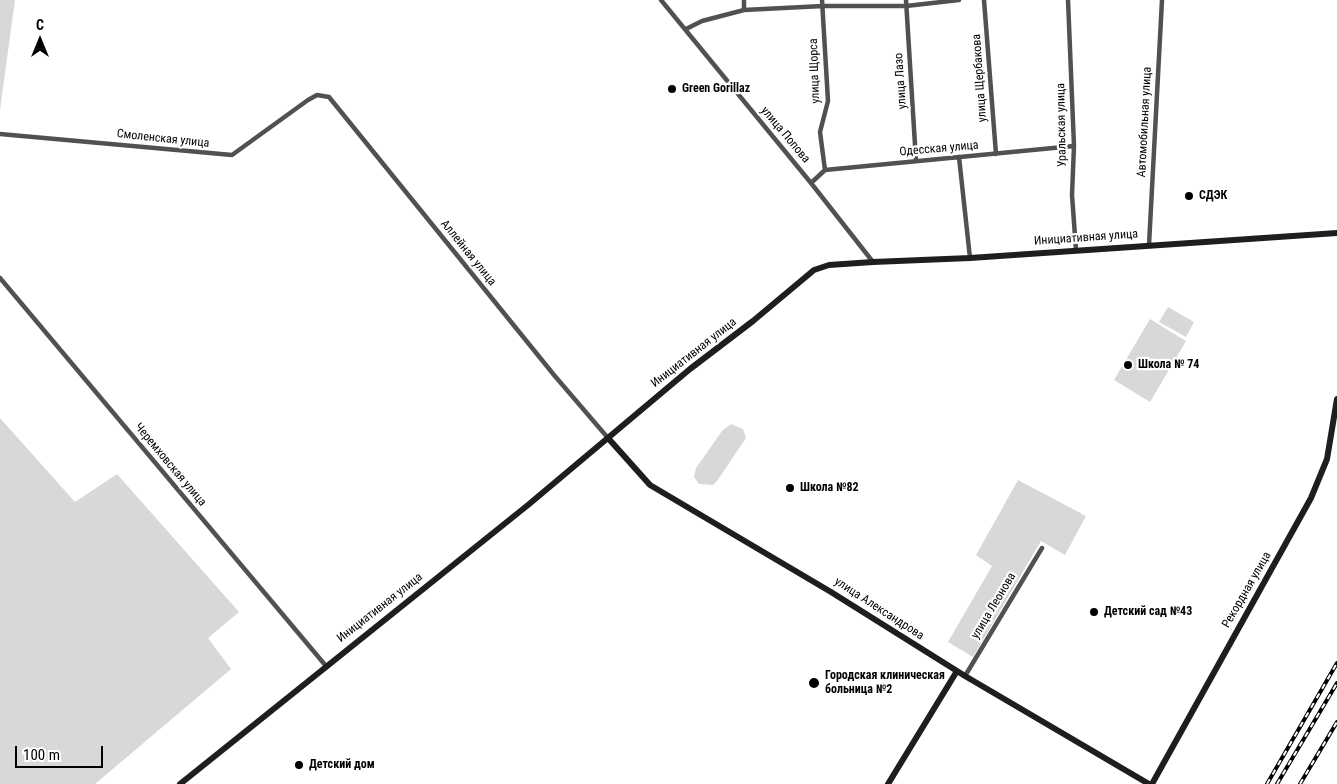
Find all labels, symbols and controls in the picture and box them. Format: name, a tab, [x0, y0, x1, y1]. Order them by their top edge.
north arrow	[15, 15, 65, 65]
text: С	[36, 17, 44, 33]
street label: улица Щербакова	[970, 33, 990, 123]
street label: улица Щорса	[807, 38, 823, 104]
street label: улица Лазо	[892, 52, 910, 110]
street label: Автомобильная улица	[1135, 66, 1155, 178]
place label: Green Gorillaz	[682, 82, 750, 96]
marker: Green Gorillaz	[666, 83, 678, 95]
street label: Уральская улица	[1054, 83, 1070, 167]
street label: улица Попова	[757, 104, 813, 166]
street label: Смоленская улица	[116, 127, 210, 151]
street label: Одесская улица	[899, 138, 979, 160]
place label: СДЭК	[1199, 189, 1227, 203]
marker: СДЭК	[1183, 190, 1195, 202]
street label: Аллейная улица	[437, 217, 499, 289]
street label: Инициативная улица	[1033, 227, 1139, 249]
street label: Инициативная улица	[648, 315, 740, 391]
place label: Школа № 74	[1138, 358, 1199, 372]
marker: Школа № 74	[1122, 359, 1134, 371]
street label: Черемховская улица	[131, 421, 209, 509]
place label: Школа №82	[800, 481, 859, 495]
marker: Школа №82	[784, 482, 796, 494]
street label: Рекордная улица	[1219, 549, 1275, 631]
street label: Инициативная улица	[334, 570, 426, 646]
street label: улица Леонова	[969, 570, 1019, 642]
street label: улица Александрова	[832, 575, 926, 643]
place label: Детский сад №43	[1104, 605, 1192, 619]
marker: Детский сад №43	[1088, 606, 1100, 618]
place label: Городская клиническая больница №2	[825, 669, 945, 697]
marker: Городская клиническая больница №2	[807, 676, 821, 690]
scale bar	[18, 736, 105, 768]
text: 100 m	[23, 746, 60, 764]
place label: Детский дом	[309, 758, 375, 772]
marker: Детский дом	[293, 759, 305, 771]

